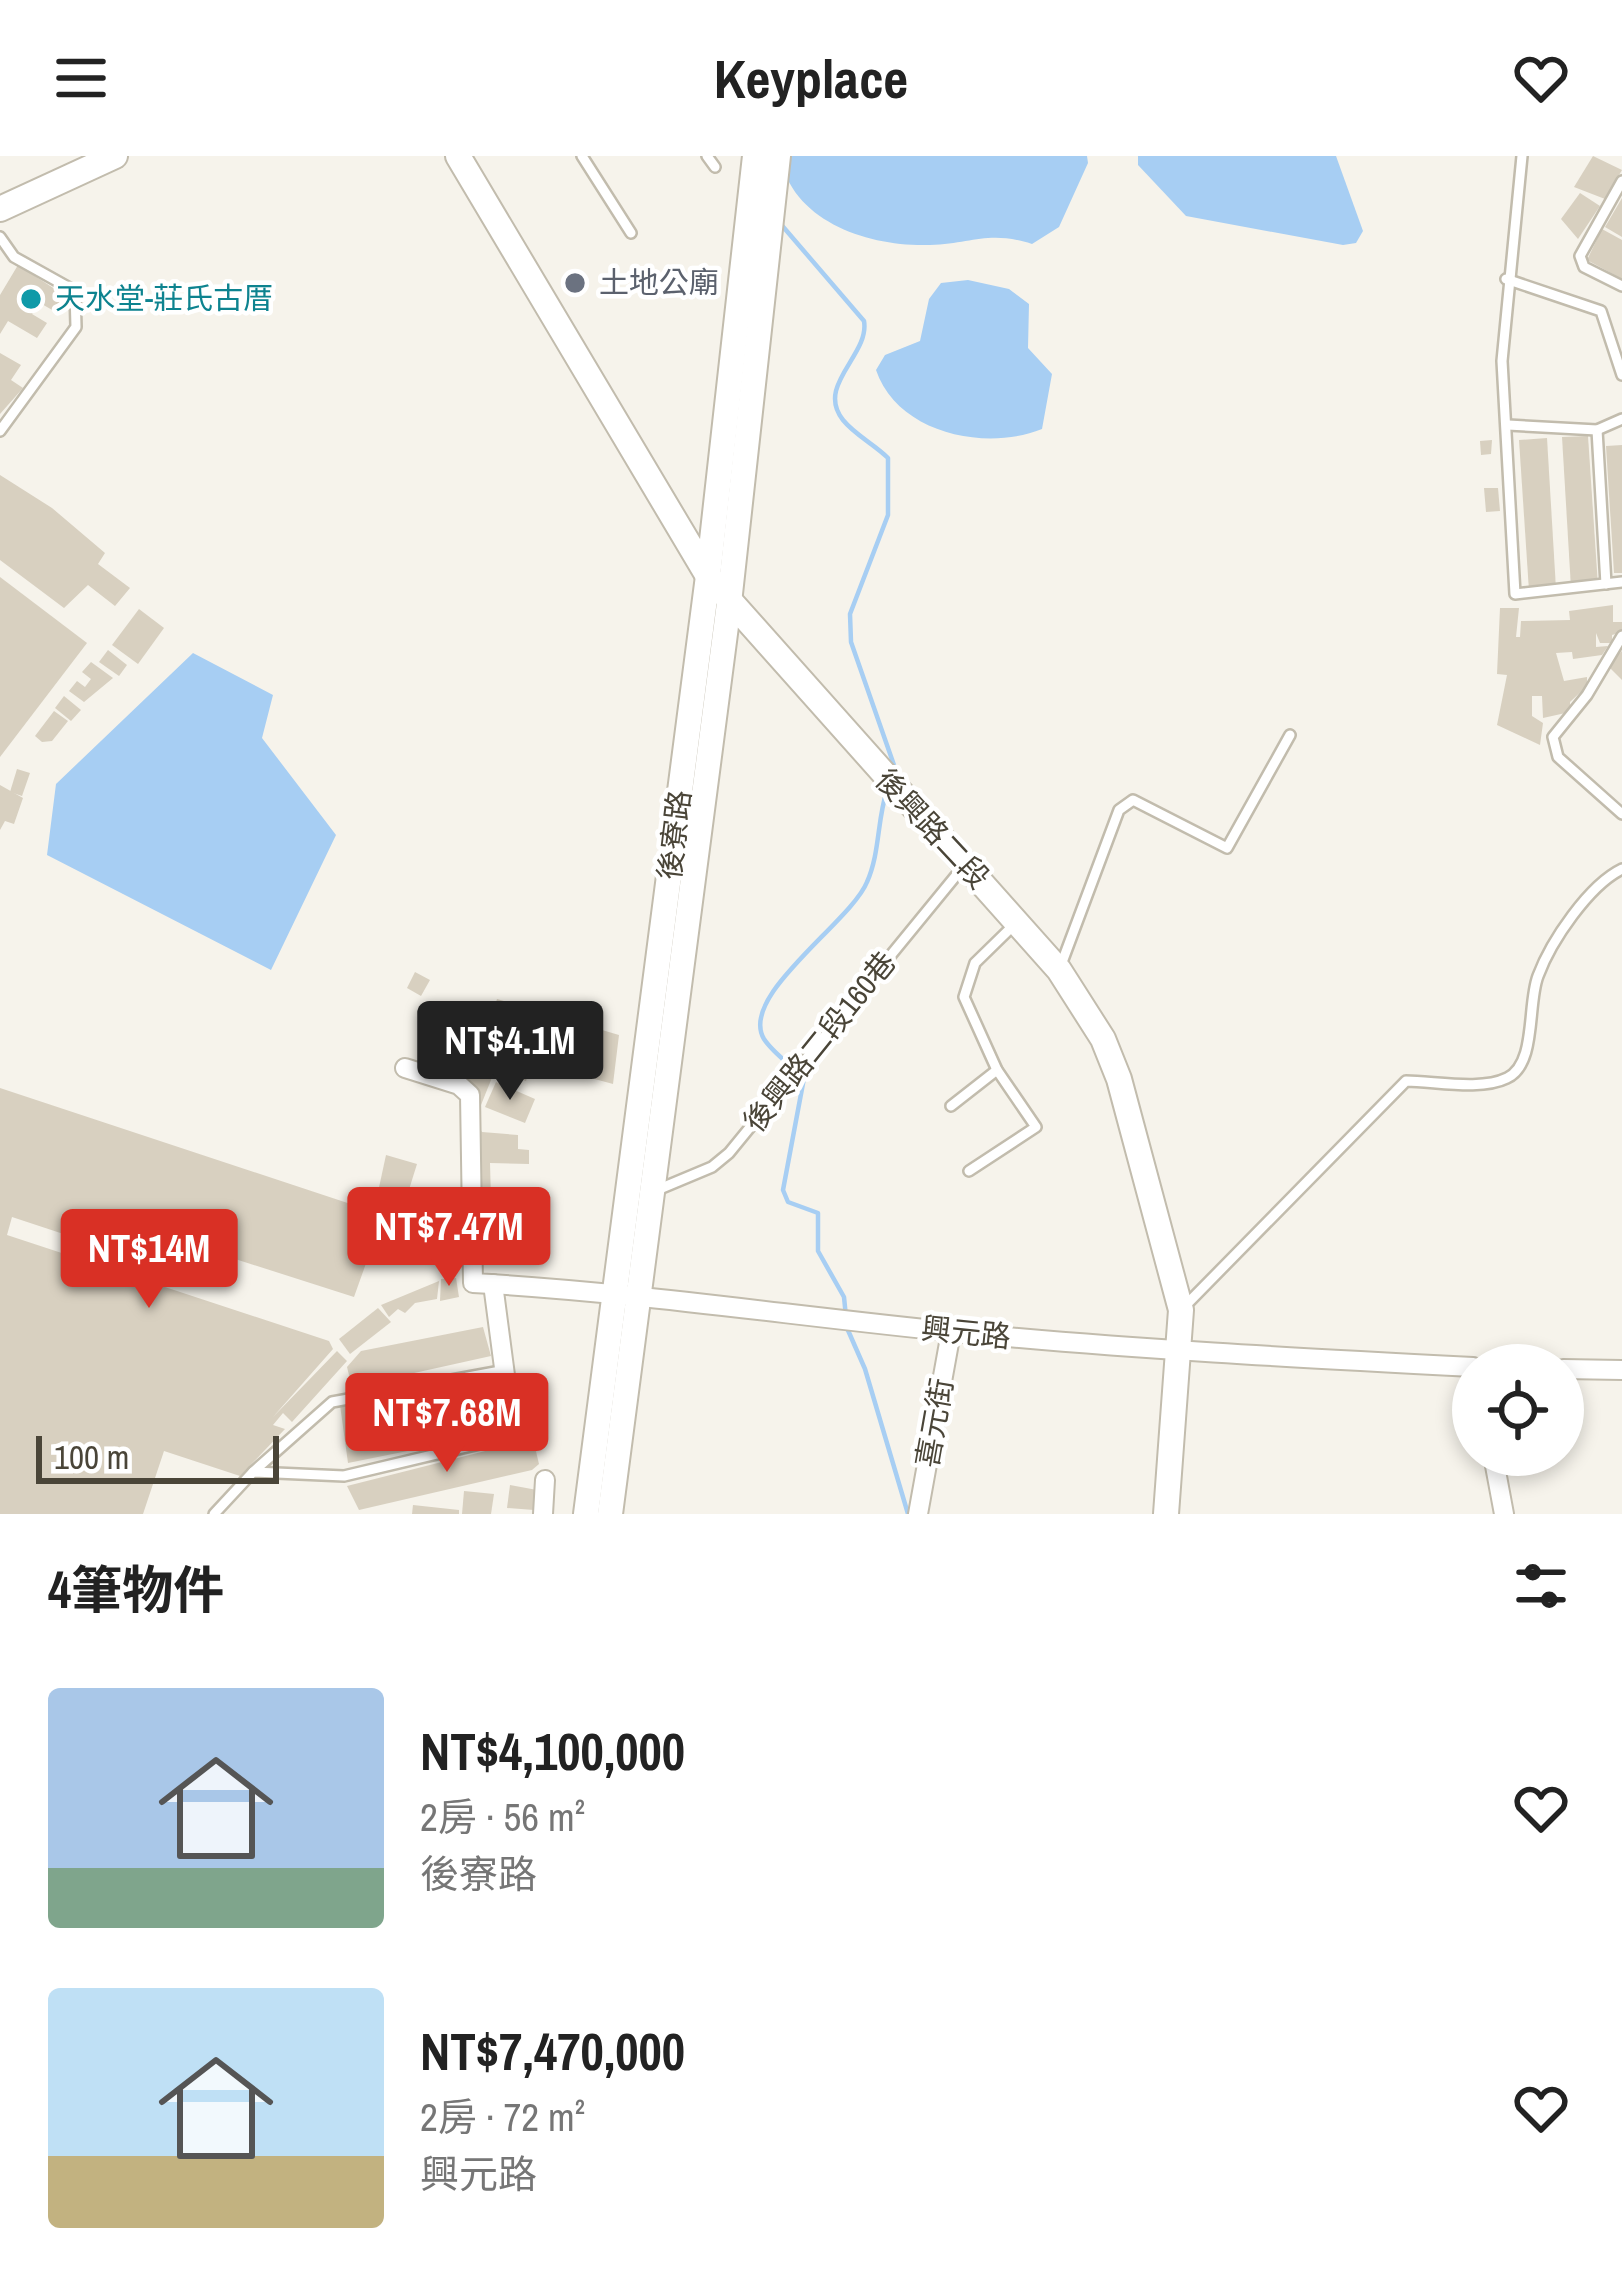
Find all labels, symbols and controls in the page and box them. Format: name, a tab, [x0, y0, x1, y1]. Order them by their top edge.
text: Keyplace	[714, 42, 908, 115]
icon: menu	[48, 45, 114, 111]
icon: heart	[1508, 45, 1574, 111]
place label: 土地公廟	[599, 262, 719, 302]
marker: 土地公廟	[562, 270, 588, 296]
place label: 天水堂-莊氏古厝	[55, 278, 273, 318]
marker: 天水堂-莊氏古厝	[18, 286, 44, 312]
street label: 後興路二段	[867, 760, 999, 897]
street label: 後寮路	[649, 788, 699, 882]
street label: 後興路二段160巷	[734, 943, 904, 1140]
pin: NT$4.1M	[399, 1001, 621, 1103]
text: NT$4.1M	[444, 1014, 576, 1066]
pin: NT$7.47M	[325, 1187, 573, 1289]
text: NT$7.47M	[374, 1200, 524, 1252]
pin: NT$14M	[51, 1209, 247, 1311]
text: NT$14M	[88, 1222, 210, 1274]
street label: 興元路	[919, 1307, 1013, 1357]
map controls	[1452, 1344, 1584, 1476]
button: locate	[1452, 1344, 1584, 1476]
pin: NT$7.68M	[323, 1373, 571, 1475]
street label: 喜元街	[907, 1375, 962, 1471]
text: NT$7.68M	[372, 1386, 522, 1438]
scale bar	[36, 1430, 279, 1483]
text: 100 m	[54, 1435, 129, 1479]
icon: filters	[1508, 1553, 1574, 1619]
text: 4筆物件	[48, 1555, 224, 1624]
text: NT$4,100,000	[420, 1717, 685, 1786]
icon: home	[144, 1736, 288, 1880]
icon: heart	[1508, 1775, 1574, 1841]
text: 2房 · 56 m²	[420, 1791, 585, 1843]
text: 後寮路	[420, 1848, 537, 1900]
text: NT$7,470,000	[420, 2017, 685, 2086]
icon: home	[144, 2036, 288, 2180]
icon: heart	[1508, 2075, 1574, 2141]
text: 2房 · 72 m²	[420, 2091, 585, 2143]
text: 興元路	[420, 2148, 537, 2200]

